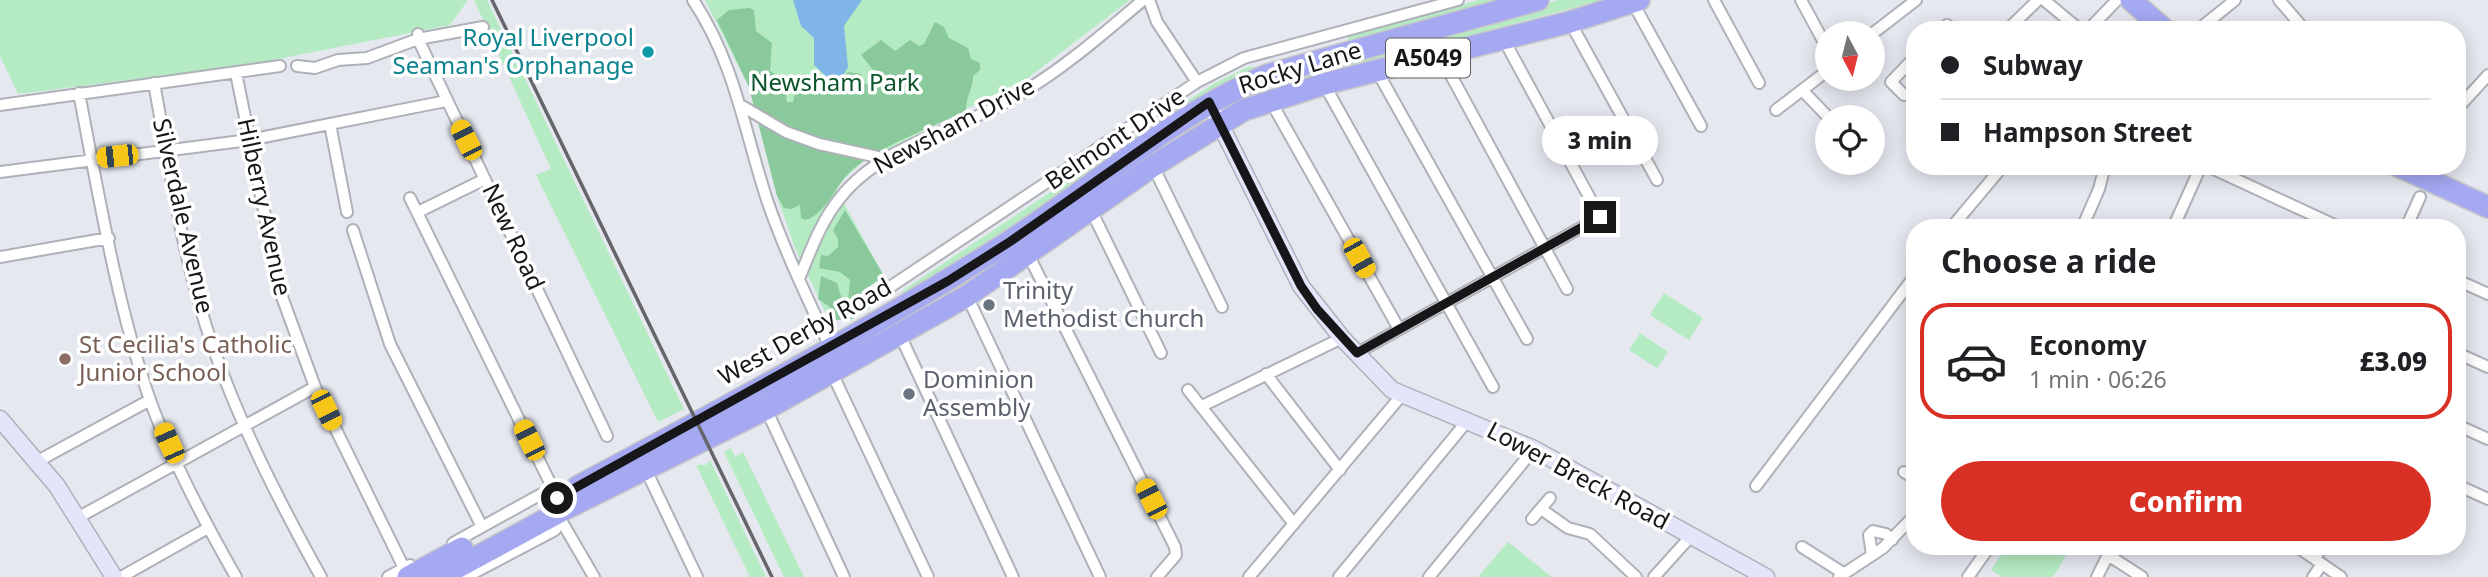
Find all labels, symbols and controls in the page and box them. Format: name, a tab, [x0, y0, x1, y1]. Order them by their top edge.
place label: Royal Liverpool Seaman's Orphanage	[393, 20, 634, 81]
north arrow	[1815, 21, 1885, 91]
map controls	[1815, 21, 1885, 175]
street label: Rocky Lane	[1234, 32, 1365, 101]
road number: A5049	[1386, 39, 1470, 78]
marker: Royal Liverpool Seaman's Orphanage	[640, 44, 656, 60]
text: Subway	[1983, 47, 2083, 83]
park label: Newsham Park	[750, 65, 920, 98]
street label: Newsham Drive	[867, 68, 1040, 181]
street label: Belmont Drive	[1038, 79, 1190, 197]
button: locate	[1815, 105, 1885, 175]
text: Hampson Street	[1983, 114, 2192, 150]
street label: Silverdale Avenue	[146, 115, 223, 316]
street label: Hilberry Avenue	[231, 115, 300, 299]
callout: 3 min	[1542, 116, 1658, 164]
car	[448, 117, 485, 163]
text: 3 min	[1568, 124, 1632, 156]
car	[96, 143, 139, 169]
street label: New Road	[475, 178, 553, 295]
route end	[1584, 201, 1616, 233]
car	[1340, 235, 1379, 281]
text: Choose a ride	[1941, 239, 2157, 282]
street label: West Derby Road	[712, 269, 897, 392]
place label: Trinity Methodist Church	[1003, 273, 1204, 334]
marker: Trinity Methodist Church	[981, 297, 997, 313]
place label: St Cecilia's Catholic Junior School	[77, 327, 292, 388]
text: Economy	[2029, 327, 2147, 363]
icon: car	[1945, 330, 2008, 393]
text: £3.09	[2359, 343, 2427, 379]
marker: St Cecilia's Catholic Junior School	[57, 351, 73, 367]
place label: Dominion Assembly	[923, 362, 1034, 423]
text: 1 min · 06:26	[2029, 363, 2167, 395]
marker: Dominion Assembly	[901, 386, 917, 402]
car	[308, 387, 345, 433]
street label: Lower Breck Road	[1482, 413, 1676, 537]
car	[511, 417, 548, 463]
car	[151, 420, 188, 466]
button: Confirm	[1941, 461, 2431, 541]
car	[1133, 476, 1170, 522]
route start	[541, 482, 573, 514]

